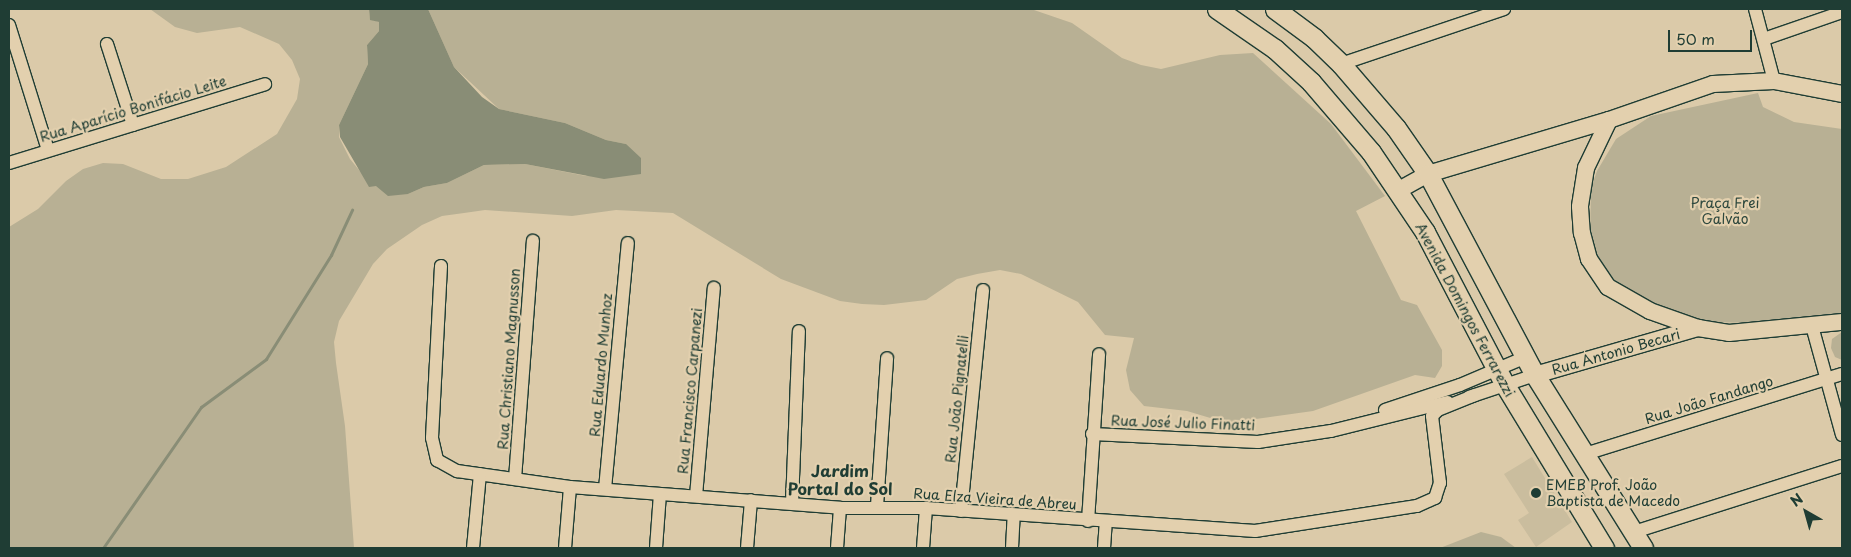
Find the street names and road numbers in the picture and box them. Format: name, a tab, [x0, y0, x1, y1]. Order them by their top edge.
street label: Rua Aparício Bonifácio Leite	[38, 73, 228, 145]
street label: Avenida Domingos Ferrarezzi	[1412, 220, 1518, 400]
street label: Rua Christiano Magnusson	[494, 268, 524, 450]
street label: Rua Eduardo Munhoz	[586, 292, 616, 438]
street label: Rua Francisco Carpanezi	[674, 306, 706, 476]
street label: Rua Antonio Becari	[1550, 326, 1682, 378]
street label: Rua João Pignatelli	[942, 333, 972, 465]
street label: Rua João Fandango	[1643, 372, 1775, 428]
street label: Rua José Julio Finatti	[1110, 412, 1256, 434]
street label: Rua Elza Vieira de Abreu	[911, 485, 1079, 513]

